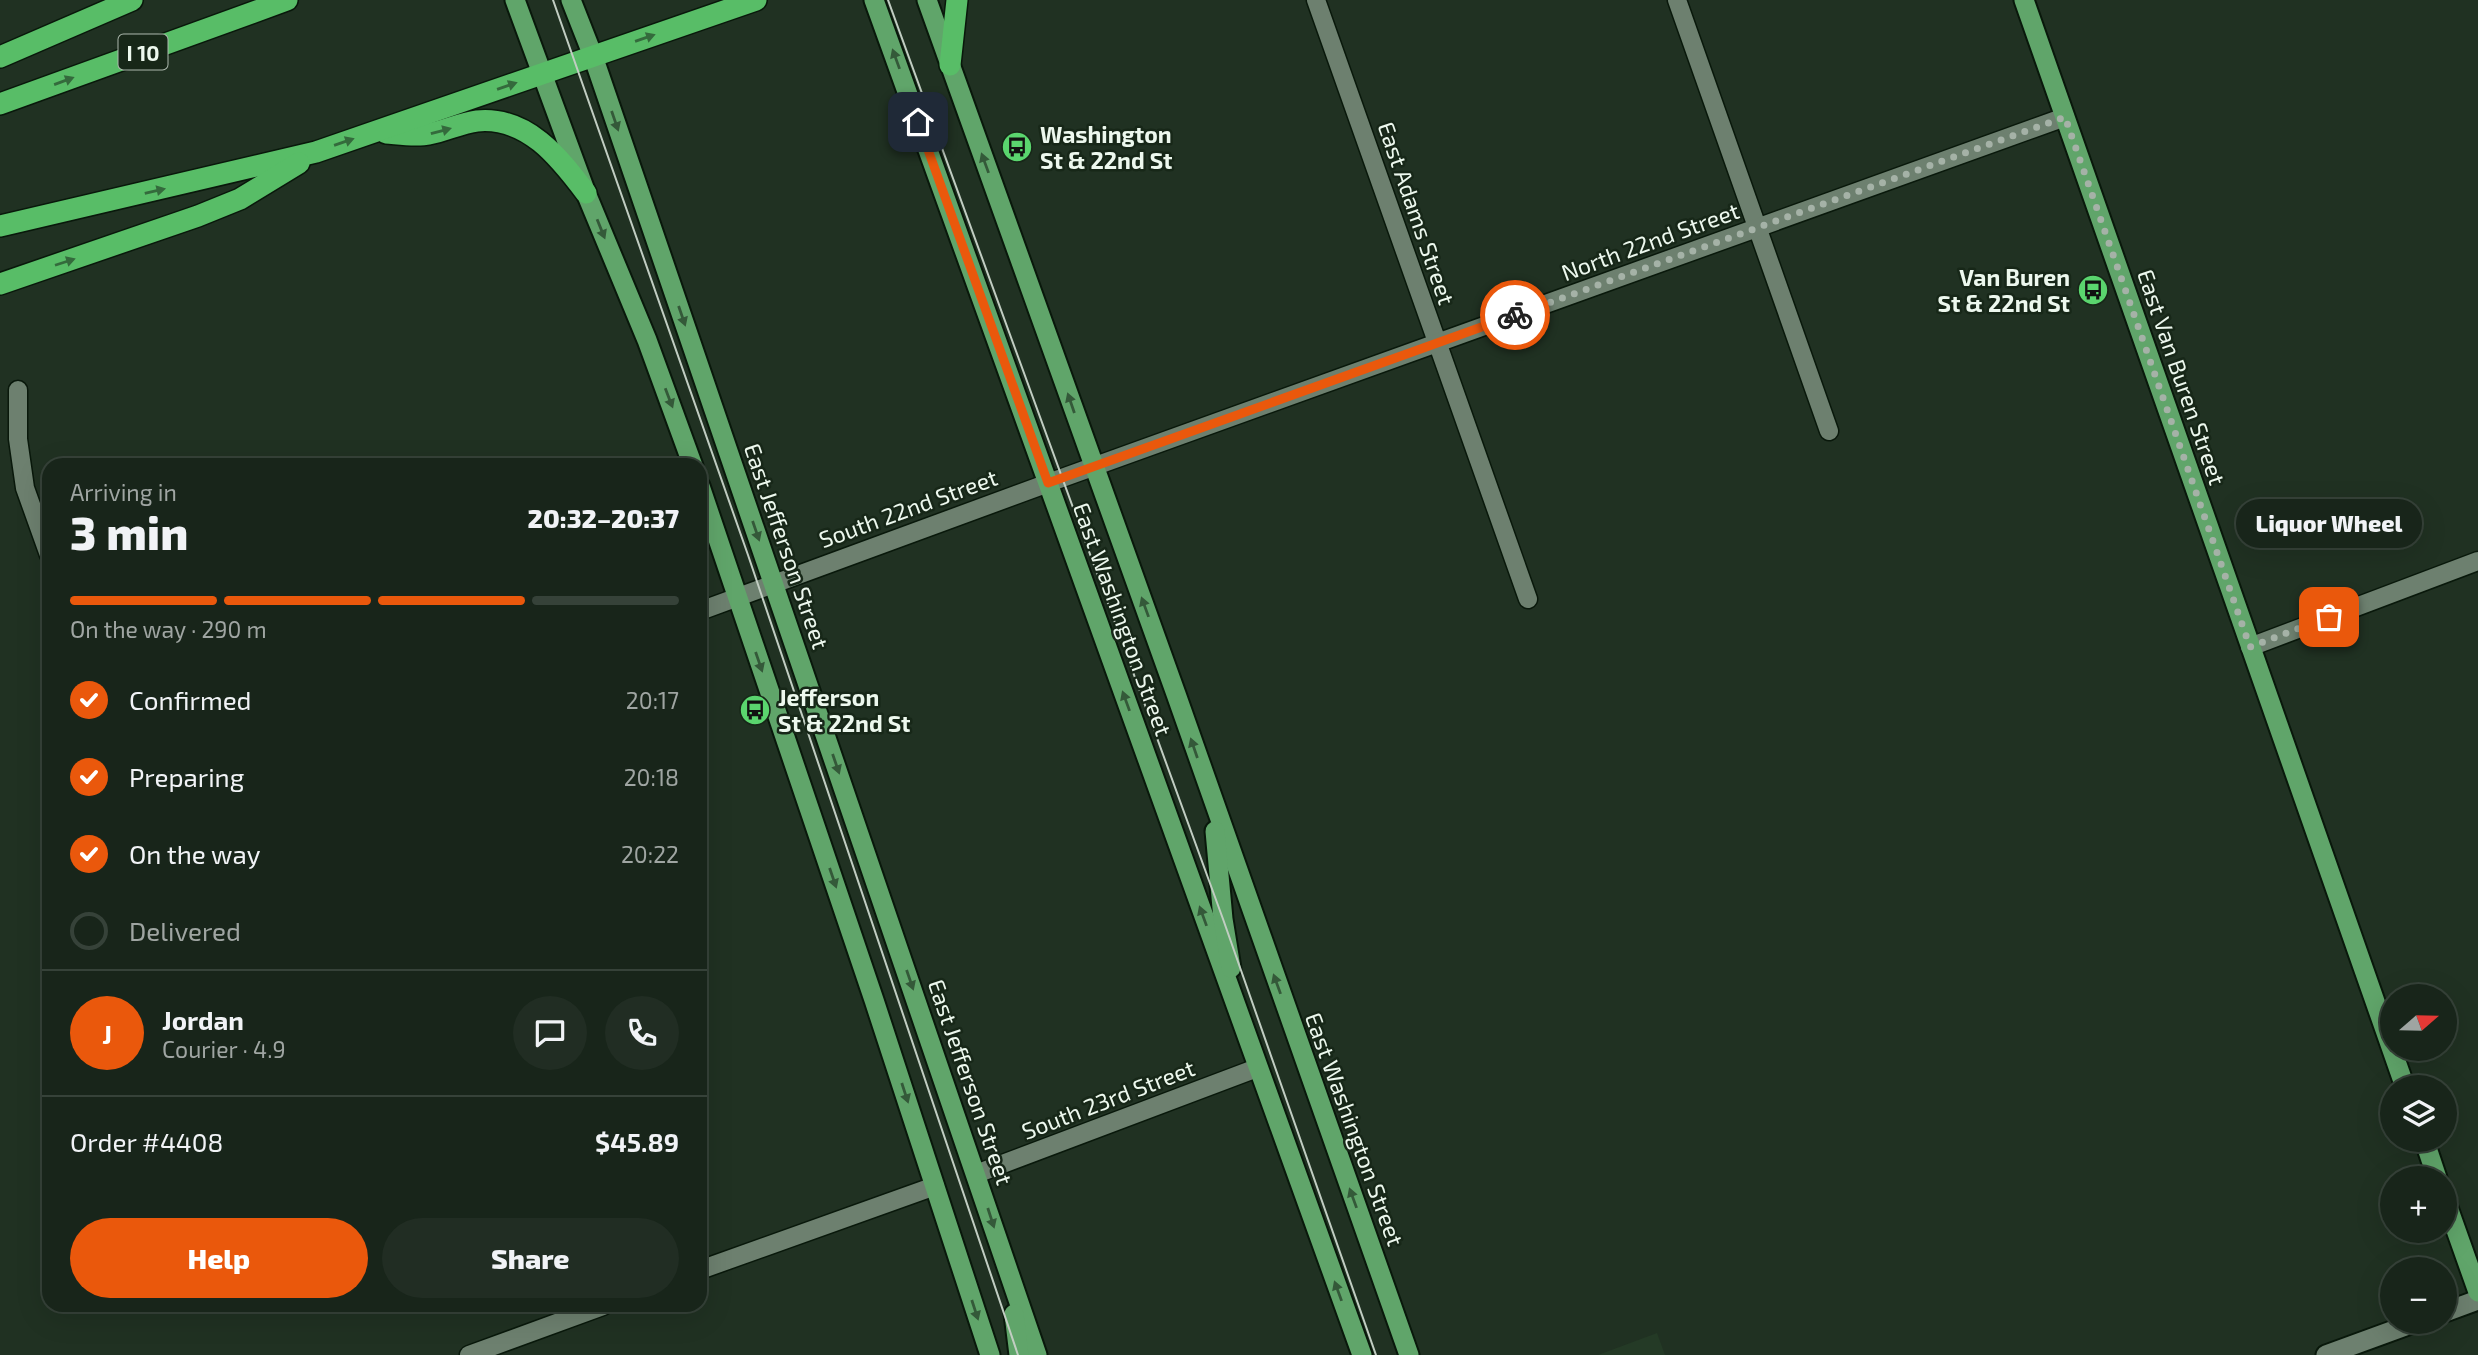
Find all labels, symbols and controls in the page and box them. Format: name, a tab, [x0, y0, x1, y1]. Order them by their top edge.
one-way arrow	[635, 32, 656, 43]
road number: I 10	[118, 34, 168, 70]
one-way arrow	[890, 49, 901, 70]
one-way arrow	[54, 75, 75, 86]
one-way arrow	[496, 80, 517, 91]
pin	[888, 92, 948, 152]
icon: home	[899, 103, 937, 141]
one-way arrow	[610, 110, 621, 131]
street label: East Adams Street	[1373, 118, 1461, 308]
place label: Washington St & 22nd St	[1040, 120, 1172, 174]
one-way arrow	[430, 125, 452, 136]
bus stop icon: Washington St & 22nd St	[1000, 130, 1034, 164]
one-way arrow	[334, 136, 355, 147]
one-way arrow	[979, 153, 990, 174]
one-way arrow	[144, 185, 166, 196]
street label: North 22nd Street	[1557, 196, 1743, 286]
one-way arrow	[595, 219, 606, 240]
one-way arrow	[55, 257, 76, 267]
place label: Van Buren St & 22nd St	[1938, 263, 2070, 317]
street label: East Van Buren Street	[2132, 266, 2232, 489]
bus stop icon: Van Buren St & 22nd St	[2076, 273, 2110, 307]
courier	[1480, 280, 1550, 350]
icon: bike	[1496, 296, 1534, 334]
one-way arrow	[677, 305, 688, 326]
one-way arrow	[664, 387, 675, 408]
one-way arrow	[1065, 392, 1076, 413]
street label: East Jefferson Street	[739, 439, 835, 653]
street label: South 22nd Street	[815, 463, 1001, 553]
text: Arriving in	[70, 478, 177, 506]
callout: Liquor Wheel	[2236, 498, 2422, 547]
street label: East Washington Street	[1068, 499, 1178, 740]
text: 20:32–20:37	[528, 502, 679, 533]
text: 3 min	[70, 504, 188, 559]
text: Liquor Wheel	[2256, 509, 2402, 537]
one-way arrow	[751, 520, 762, 541]
pin	[2299, 587, 2359, 647]
one-way arrow	[1139, 597, 1150, 618]
icon: bag	[2310, 598, 2348, 636]
text: On the way · 290 m	[70, 615, 267, 643]
one-way arrow	[754, 652, 765, 673]
icon: check	[70, 681, 108, 719]
place label: Jefferson St & 22nd St	[778, 683, 910, 737]
text: Confirmed	[129, 684, 252, 715]
text: 20:17	[626, 686, 679, 714]
one-way arrow	[1120, 691, 1131, 712]
bus stop icon: Jefferson St & 22nd St	[738, 693, 772, 727]
one-way arrow	[1188, 737, 1199, 758]
one-way arrow	[831, 754, 842, 775]
icon: check	[70, 758, 108, 796]
text: Preparing	[129, 761, 244, 792]
text: 20:18	[624, 763, 679, 791]
icon: check	[70, 835, 108, 873]
text: On the way	[129, 838, 260, 869]
text: 20:22	[621, 840, 679, 868]
one-way arrow	[828, 867, 839, 888]
one-way arrow	[1197, 905, 1208, 926]
text: Delivered	[129, 915, 241, 946]
one-way arrow	[905, 969, 916, 990]
one-way arrow	[1271, 974, 1282, 995]
street label: East Jefferson Street	[923, 975, 1019, 1189]
north arrow	[2380, 984, 2457, 1060]
map controls	[2380, 984, 2457, 1334]
button: chat	[513, 996, 587, 1070]
button: phone	[605, 996, 679, 1070]
text: Jordan	[162, 1004, 244, 1035]
street label: East Washington Street	[1300, 1009, 1410, 1250]
text: J	[102, 1018, 112, 1049]
text: Courier · 4.9	[162, 1035, 286, 1063]
street label: South 23rd Street	[1017, 1053, 1199, 1145]
button: layers	[2380, 1075, 2457, 1152]
one-way arrow	[900, 1083, 910, 1104]
text: Order #4408	[70, 1126, 223, 1157]
text: $45.89	[595, 1126, 679, 1157]
button: +	[2380, 1166, 2457, 1243]
one-way arrow	[1347, 1188, 1358, 1209]
one-way arrow	[986, 1208, 997, 1229]
button: Help	[70, 1218, 368, 1298]
button: Share	[382, 1218, 679, 1298]
button: −	[2380, 1257, 2457, 1334]
one-way arrow	[1333, 1280, 1344, 1301]
one-way arrow	[970, 1299, 981, 1320]

